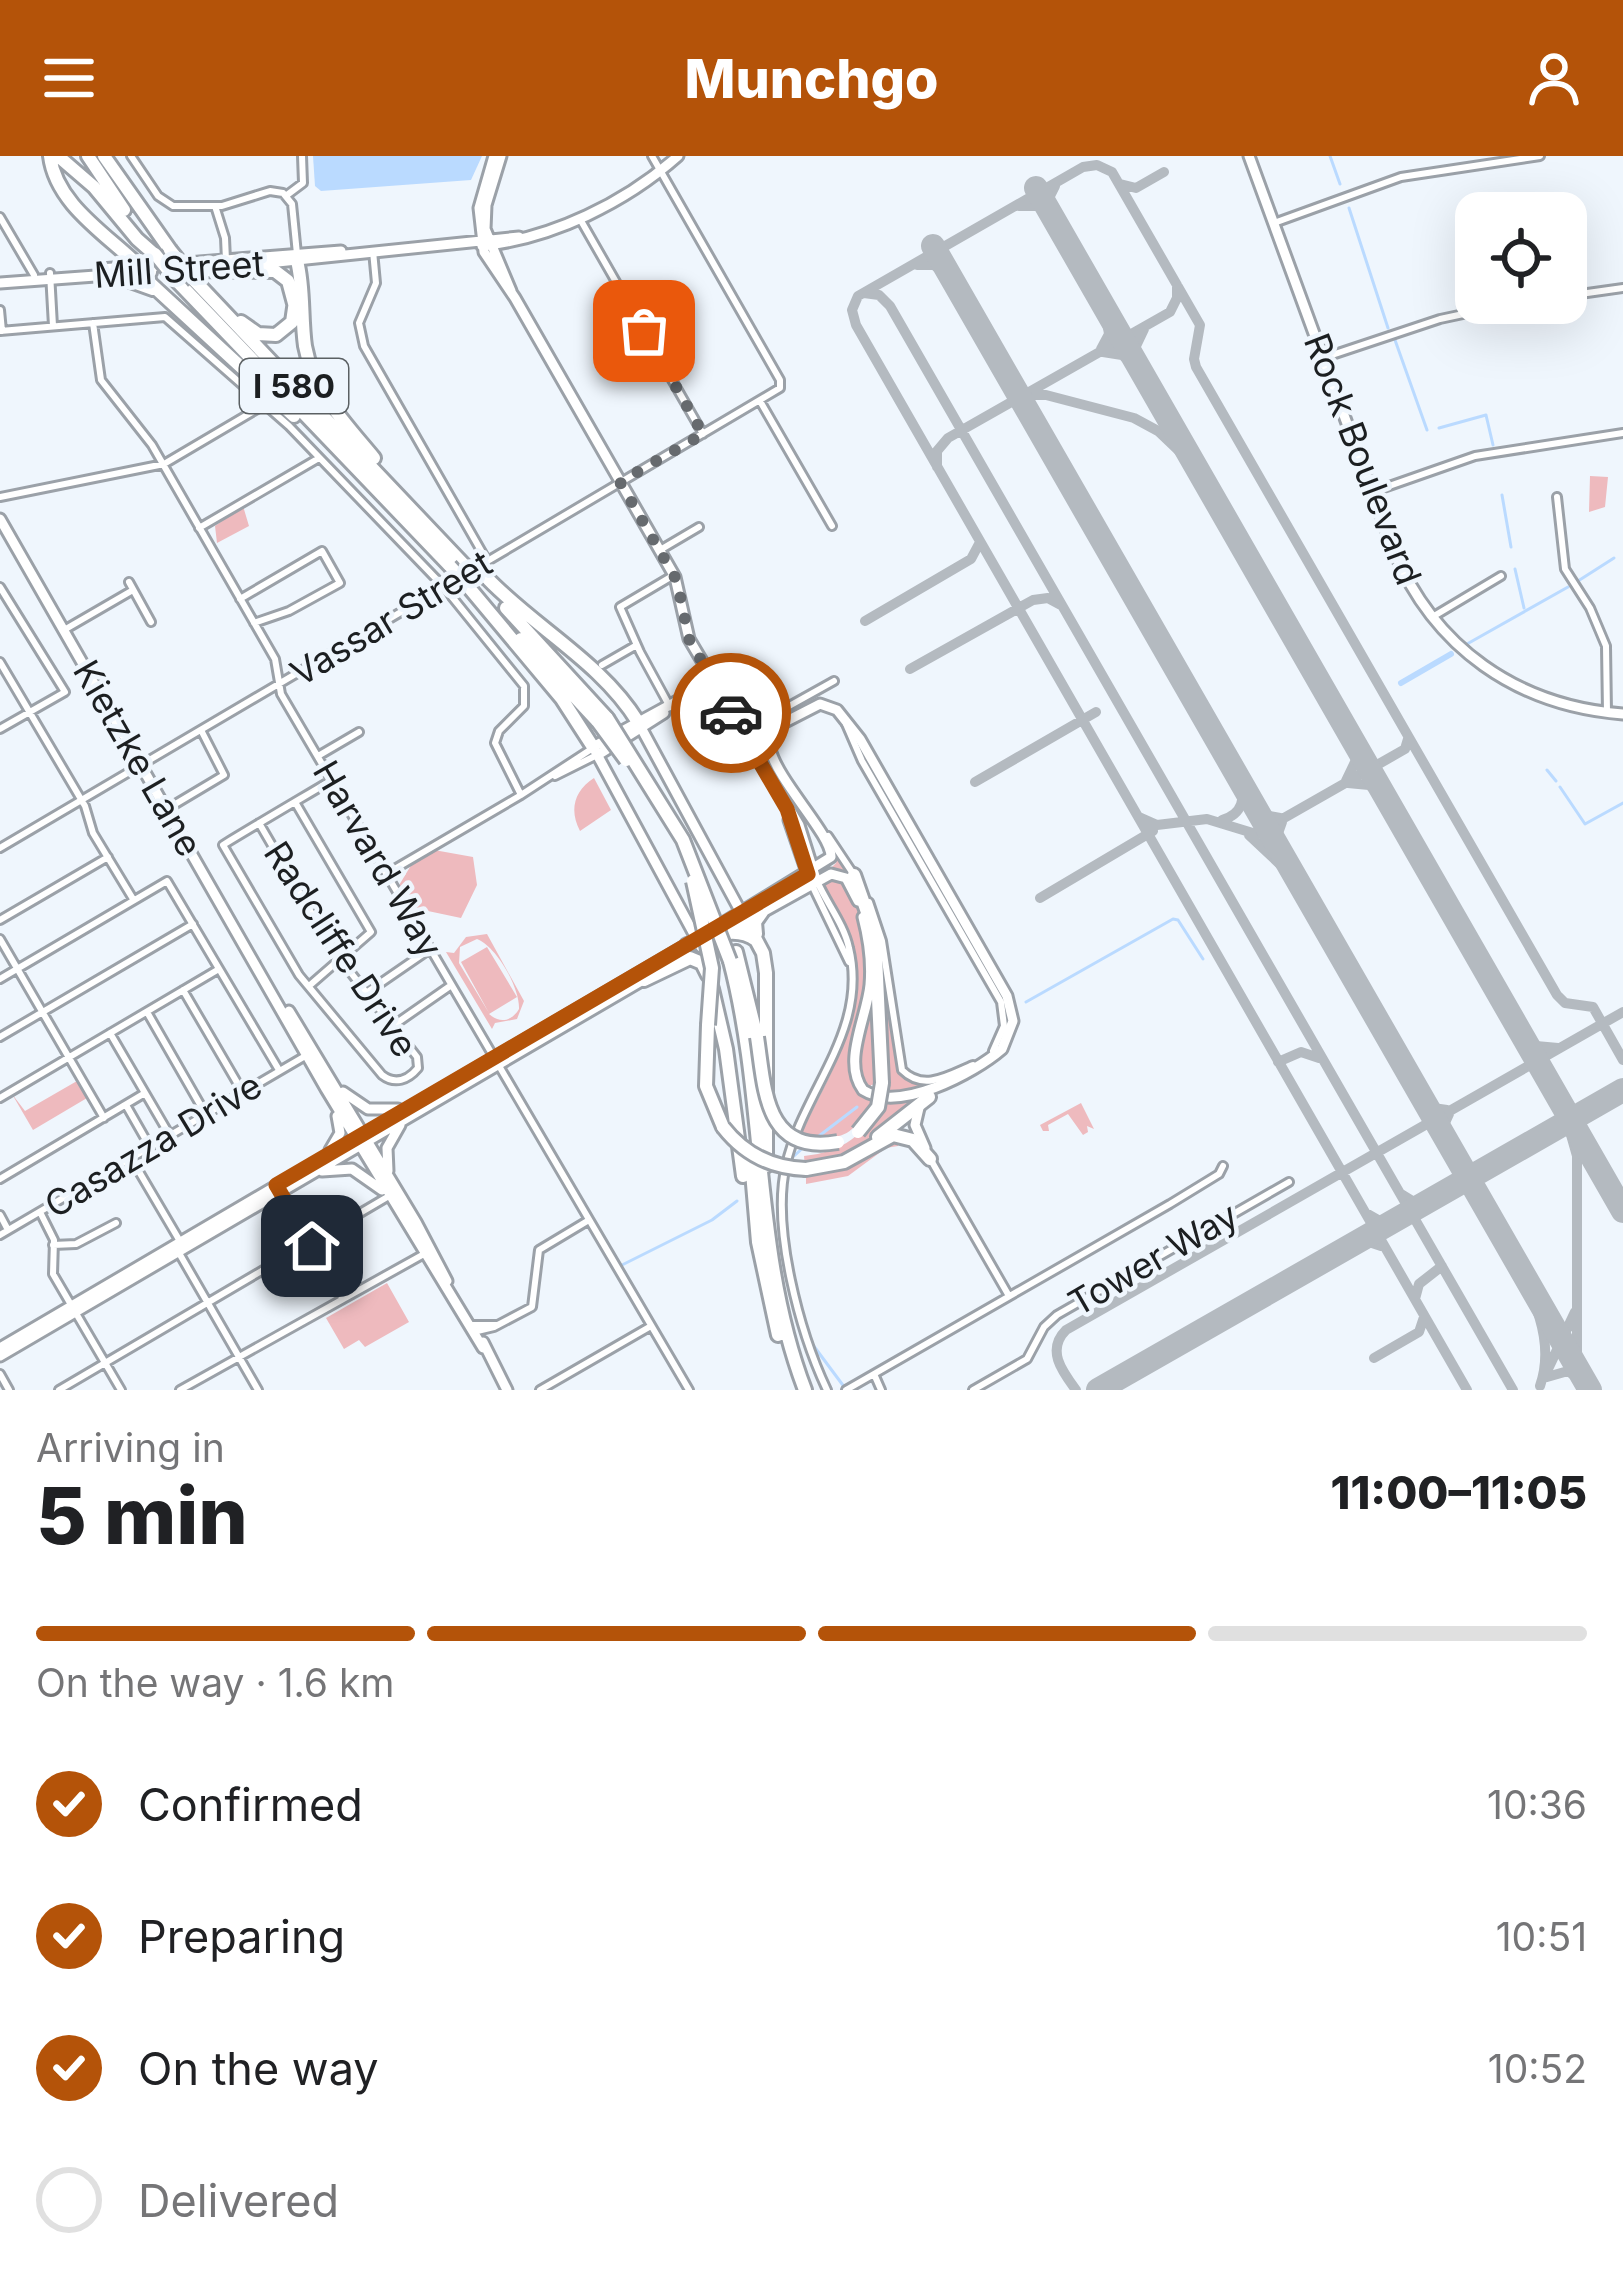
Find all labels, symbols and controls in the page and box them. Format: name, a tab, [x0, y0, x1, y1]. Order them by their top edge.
icon: menu	[36, 45, 102, 111]
icon: person	[1521, 45, 1587, 111]
text: Munchgo	[685, 46, 938, 111]
map controls	[1455, 192, 1587, 324]
button: locate	[1455, 192, 1587, 324]
street label: Mill Street	[92, 241, 266, 297]
pin	[593, 280, 695, 382]
icon: bag	[611, 298, 677, 364]
street label: Rock Boulevard	[1295, 327, 1431, 591]
road number: I 580	[240, 359, 348, 413]
street label: Vassar Street	[283, 541, 500, 695]
street label: Kietzke Lane	[64, 652, 212, 864]
courier	[671, 653, 791, 773]
icon: car	[698, 680, 764, 746]
street label: Harvard Way	[304, 753, 452, 965]
street label: Radcliffe Drive	[255, 833, 427, 1065]
street label: Casazza Drive	[37, 1063, 269, 1227]
street label: Tower Way	[1060, 1193, 1246, 1325]
pin	[261, 1195, 363, 1297]
icon: home	[279, 1213, 345, 1279]
text: Arriving in	[36, 1424, 225, 1471]
text: 11:00–11:05	[1331, 1465, 1587, 1520]
text: 5 min	[36, 1468, 248, 1563]
text: On the way · 1.6 km	[36, 1659, 395, 1706]
icon: check	[36, 1771, 102, 1837]
text: Confirmed	[138, 1777, 363, 1832]
text: 10:36	[1487, 1781, 1587, 1828]
icon: check	[36, 1903, 102, 1969]
text: Preparing	[138, 1909, 345, 1964]
text: 10:51	[1496, 1913, 1587, 1960]
icon: check	[36, 2035, 102, 2101]
text: On the way	[138, 2041, 379, 2096]
text: 10:52	[1488, 2045, 1587, 2092]
text: Delivered	[138, 2173, 339, 2228]

